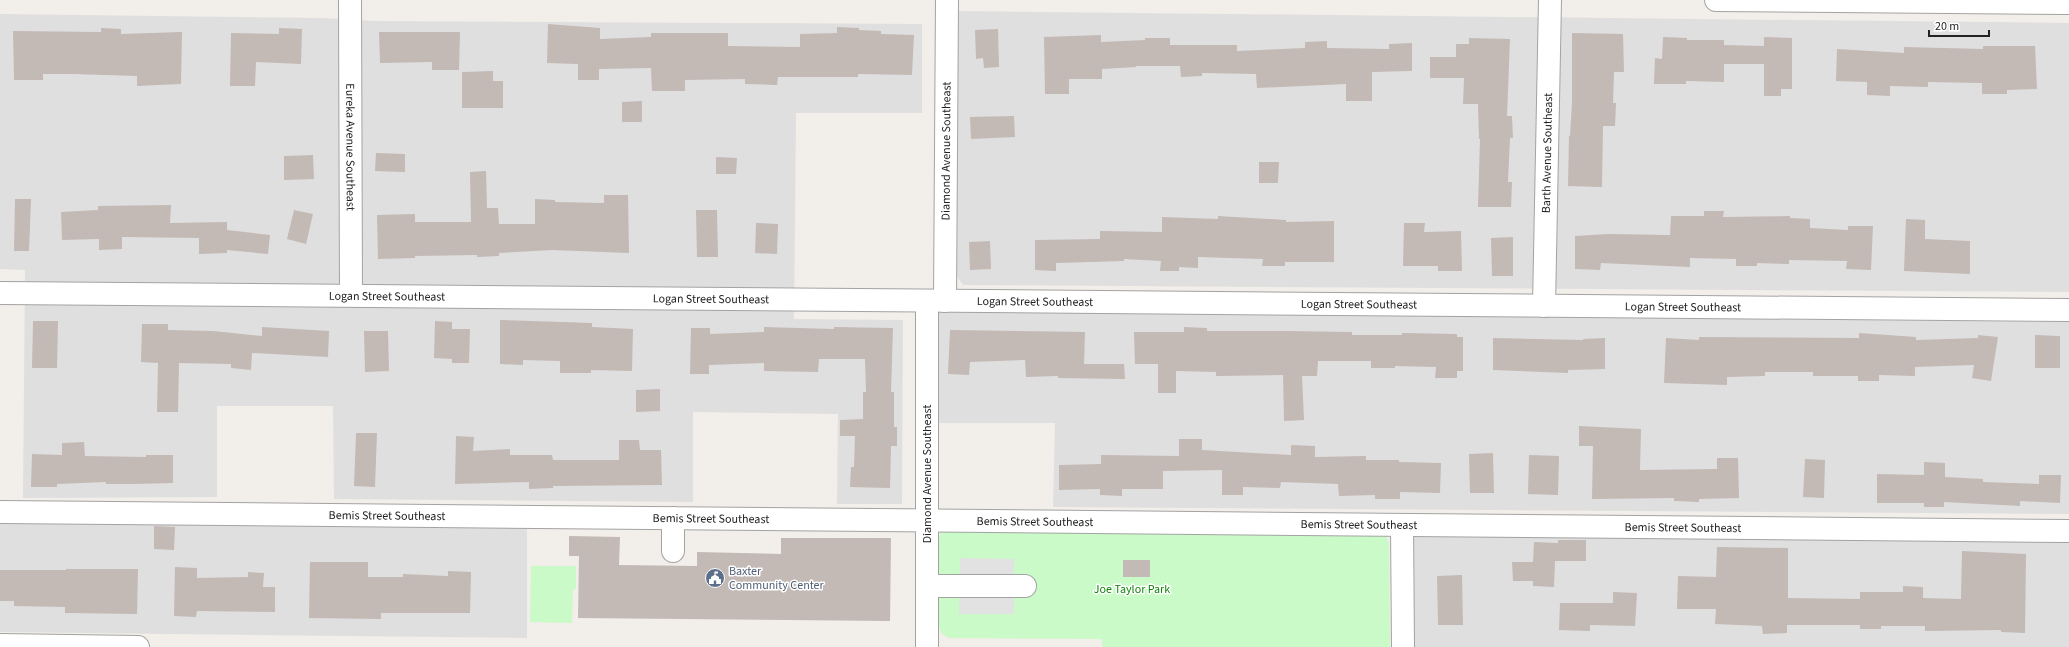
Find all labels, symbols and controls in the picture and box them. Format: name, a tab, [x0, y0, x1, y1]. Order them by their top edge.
scale bar	[1929, 12, 1989, 38]
text: 20 m	[1935, 18, 1959, 35]
street label: Diamond Avenue Southeast	[938, 82, 955, 220]
street label: Eureka Avenue Southeast	[341, 83, 359, 211]
street label: Barth Avenue Southeast	[1538, 93, 1557, 213]
street label: Logan Street Southeast	[329, 288, 445, 306]
street label: Logan Street Southeast	[653, 290, 769, 308]
street label: Logan Street Southeast	[977, 293, 1093, 311]
street label: Logan Street Southeast	[1301, 296, 1417, 314]
street label: Logan Street Southeast	[1625, 298, 1741, 316]
street label: Diamond Avenue Southeast	[919, 405, 936, 543]
street label: Bemis Street Southeast	[329, 507, 445, 525]
street label: Bemis Street Southeast	[653, 510, 769, 528]
street label: Bemis Street Southeast	[977, 513, 1093, 531]
street label: Bemis Street Southeast	[1301, 516, 1417, 534]
street label: Bemis Street Southeast	[1625, 519, 1741, 537]
place label: Baxter Community Center	[729, 563, 825, 594]
public building icon: Baxter Community Center	[704, 567, 726, 589]
park label: Joe Taylor Park	[1094, 581, 1170, 598]

